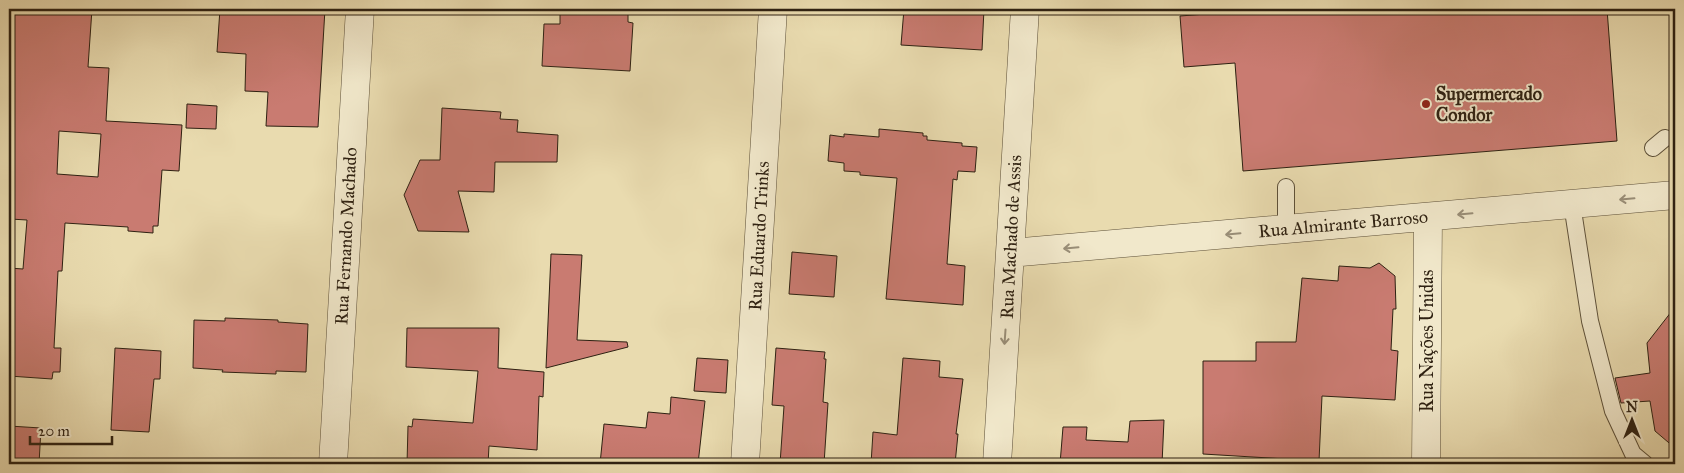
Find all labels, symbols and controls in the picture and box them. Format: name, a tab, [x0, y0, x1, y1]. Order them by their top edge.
place label: Supermercado Condor	[1436, 83, 1542, 126]
marker: Supermercado Condor	[1420, 98, 1432, 110]
street label: Rua Fernando Machado	[330, 147, 362, 325]
street label: Rua Machado de Assis	[996, 154, 1026, 320]
street label: Rua Eduardo Trinks	[744, 161, 774, 311]
one-way arrow	[1619, 195, 1635, 204]
street label: Rua Almirante Barroso	[1257, 206, 1429, 242]
one-way arrow	[1457, 209, 1473, 218]
one-way arrow	[1225, 229, 1241, 238]
one-way arrow	[1064, 243, 1080, 252]
street label: Rua Nações Unidas	[1416, 270, 1438, 412]
one-way arrow	[1000, 328, 1009, 344]
north arrow	[1606, 396, 1656, 446]
text: N	[1626, 399, 1638, 416]
scale bar	[30, 413, 112, 445]
text: 20 m	[38, 422, 70, 440]

